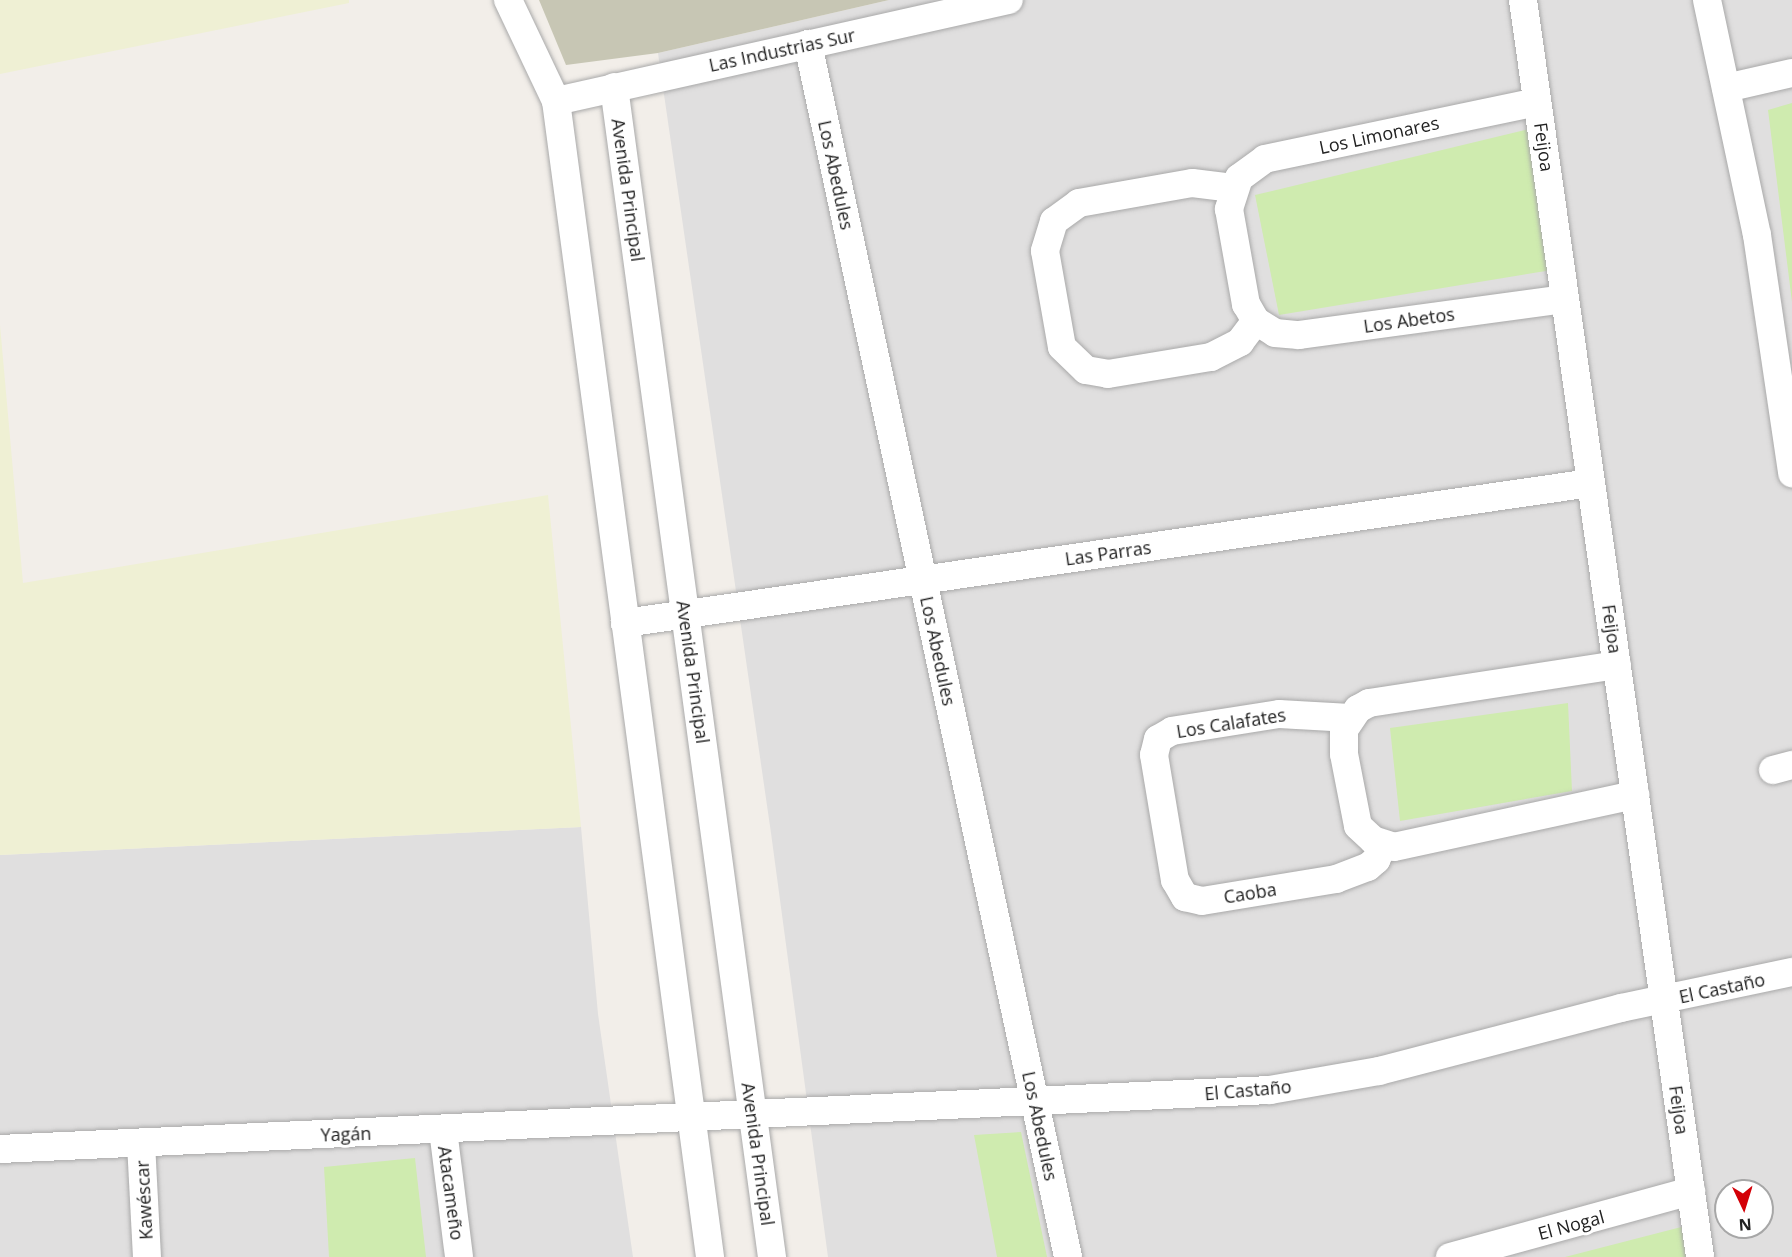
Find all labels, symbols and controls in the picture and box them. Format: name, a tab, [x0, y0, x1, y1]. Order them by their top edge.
street label: Las Industrias Sur	[707, 24, 857, 76]
street label: Los Limonares	[1317, 112, 1441, 158]
street label: Avenida Principal	[607, 117, 649, 263]
street label: Los Abedules	[814, 118, 858, 232]
street label: Feijoa	[1530, 121, 1558, 173]
street label: Los Abetos	[1362, 303, 1456, 337]
street label: Las Parras	[1064, 536, 1152, 570]
street label: Los Abedules	[916, 594, 960, 708]
street label: Avenida Principal	[672, 599, 714, 745]
street label: Feijoa	[1598, 603, 1626, 655]
street label: Los Calafates	[1175, 704, 1287, 742]
street label: Caoba	[1222, 878, 1278, 908]
street label: El Castaño	[1677, 968, 1767, 1008]
street label: Los Abedules	[1018, 1069, 1062, 1183]
street label: El Castaño	[1204, 1075, 1292, 1105]
street label: Avenida Principal	[737, 1081, 779, 1227]
street label: Feijoa	[1665, 1084, 1693, 1136]
street label: Yagán	[320, 1122, 372, 1146]
street label: Atacameño	[434, 1144, 468, 1242]
street label: Kawéscar	[131, 1160, 157, 1240]
north arrow	[1714, 1179, 1774, 1239]
street label: El Nogal	[1535, 1206, 1607, 1244]
text: N	[1738, 1214, 1752, 1236]

